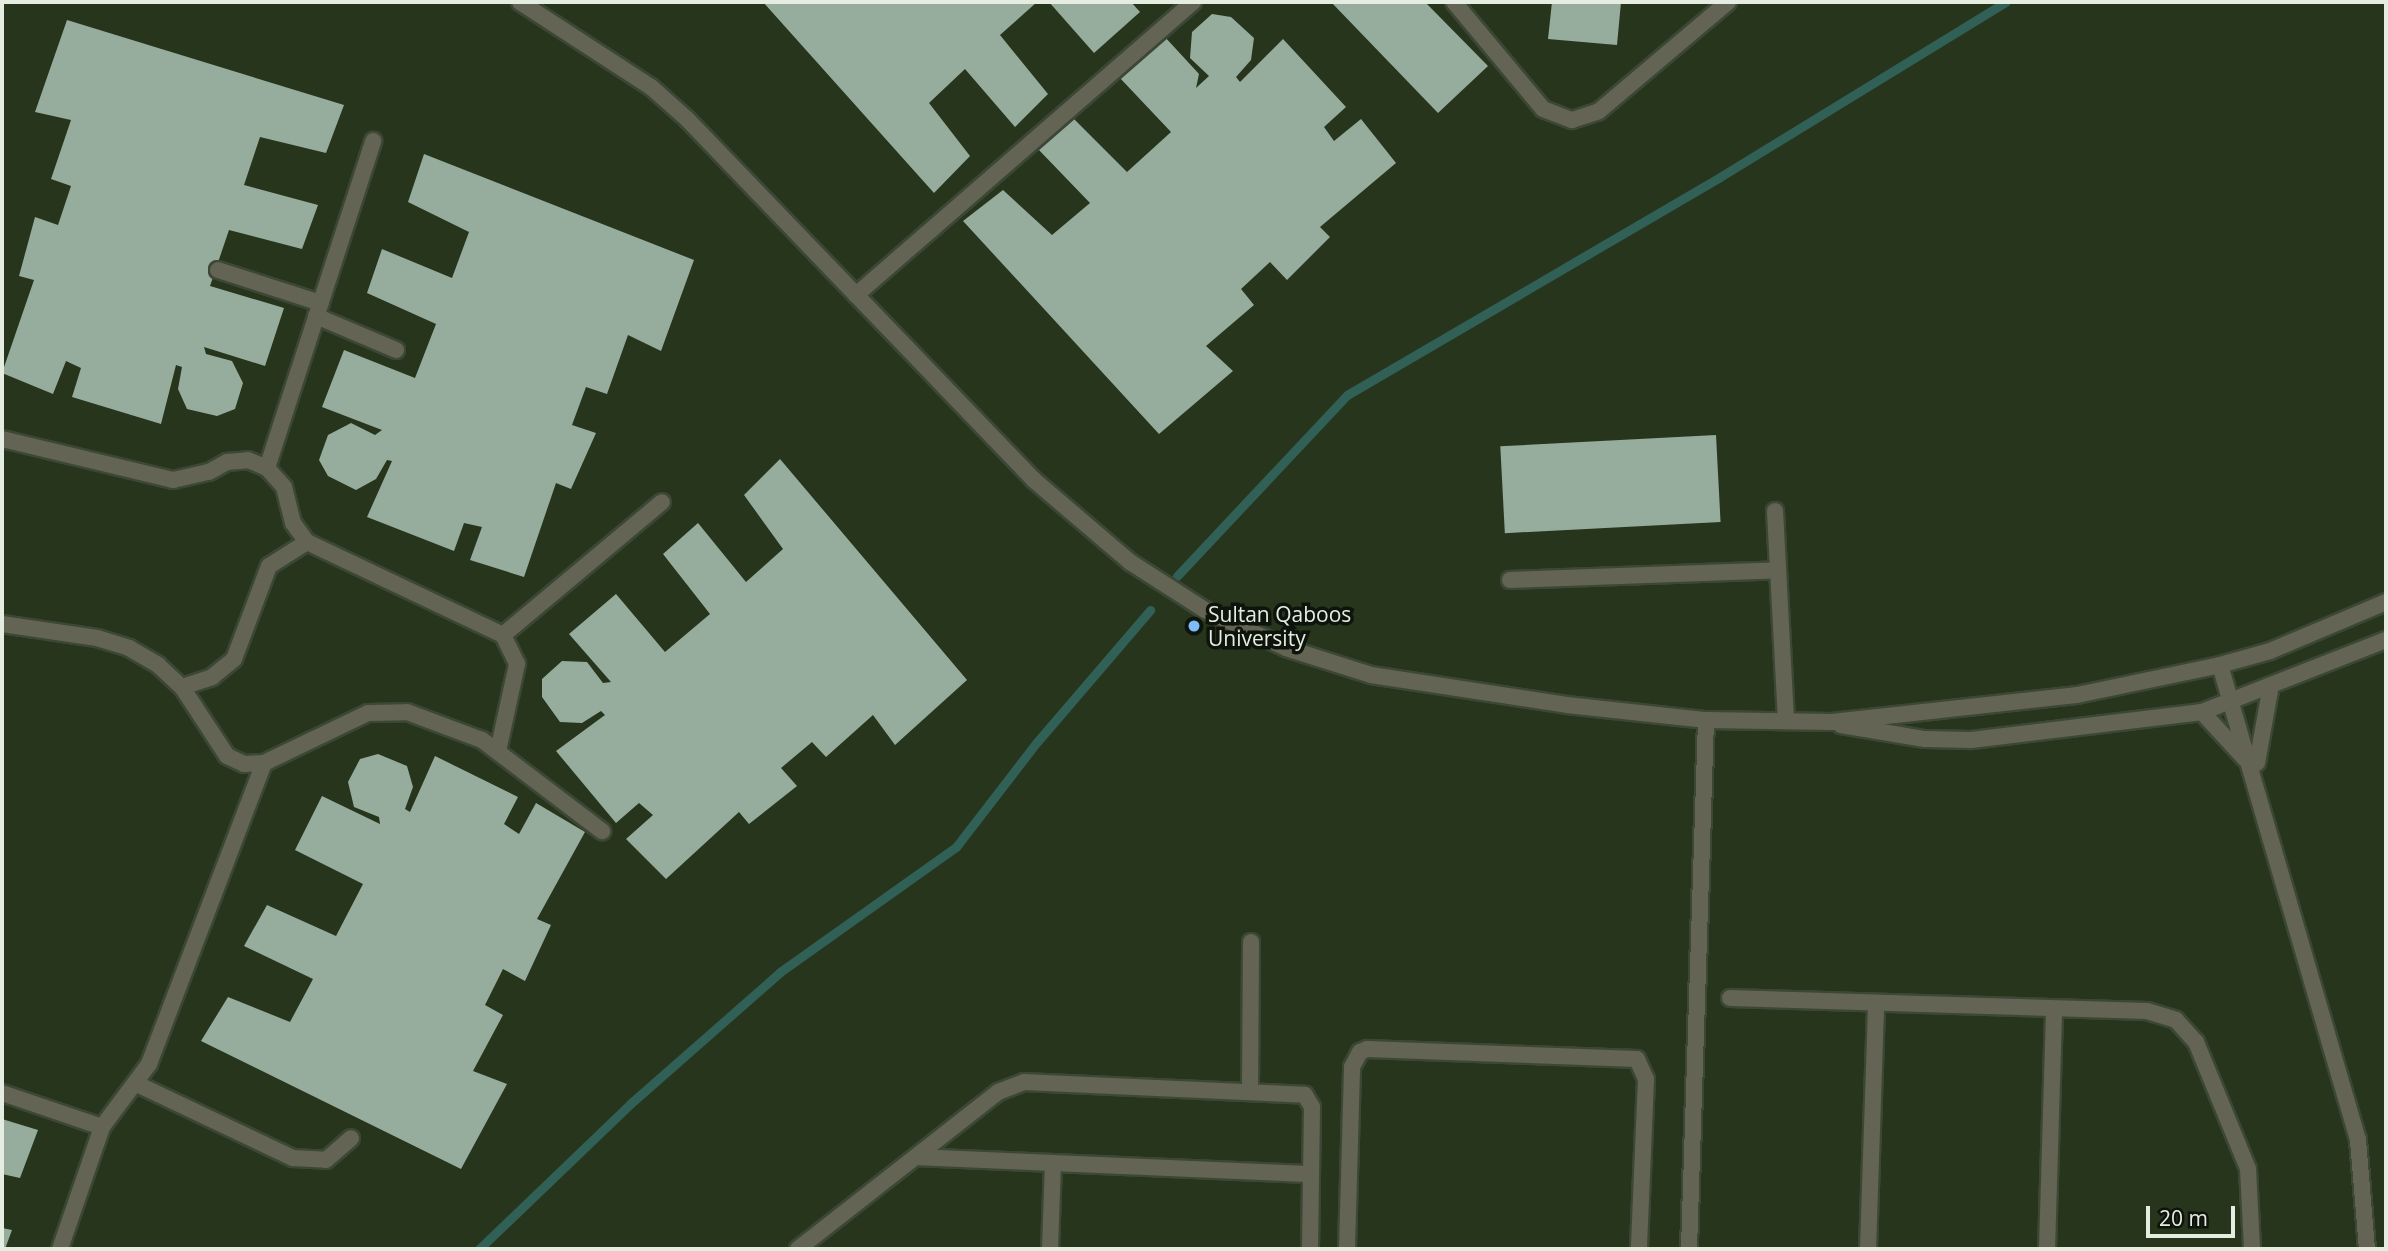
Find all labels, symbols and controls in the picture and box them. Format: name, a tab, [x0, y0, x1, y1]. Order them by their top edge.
place label: Sultan Qaboos University	[1208, 601, 1351, 651]
marker: Sultan Qaboos University	[1186, 618, 1202, 634]
scale bar	[2150, 1192, 2239, 1236]
text: 20 m	[2159, 1204, 2208, 1232]

